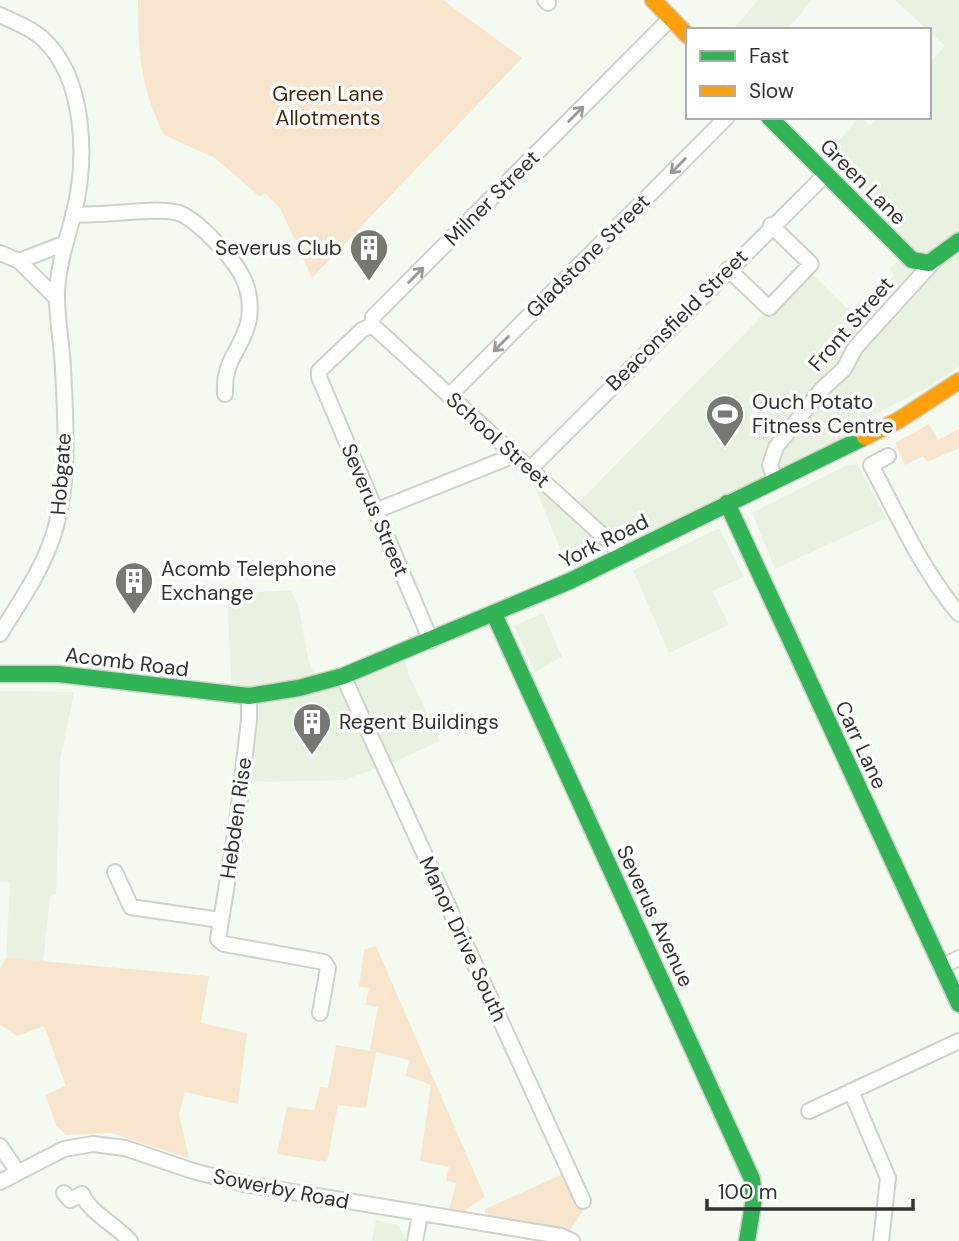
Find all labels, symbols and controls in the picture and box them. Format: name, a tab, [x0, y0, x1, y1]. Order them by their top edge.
legend	[686, 28, 931, 119]
text: Fast	[749, 42, 789, 70]
text: Slow	[749, 77, 794, 105]
park label: Green Lane Allotments	[272, 80, 384, 132]
one-way arrow	[568, 105, 585, 122]
street label: Green Lane	[814, 133, 912, 231]
street label: Milner Street	[438, 144, 546, 252]
one-way arrow	[670, 157, 687, 174]
street label: Gladstone Street	[520, 188, 656, 324]
building icon: Severus Club	[348, 227, 390, 282]
place label: Severus Club	[215, 234, 342, 262]
street label: Beaconsfield Street	[600, 243, 754, 397]
one-way arrow	[407, 266, 424, 283]
street label: Front Street	[802, 271, 900, 377]
one-way arrow	[492, 335, 509, 352]
street label: School Street	[440, 386, 556, 494]
place label: Ouch Potato Fitness Centre	[752, 388, 894, 440]
sports icon: Ouch Potato Fitness Centre	[704, 393, 746, 448]
street label: Hobgate	[44, 432, 78, 516]
street label: Severus Street	[334, 439, 416, 581]
street label: York Road	[555, 507, 653, 575]
place label: Acomb Telephone Exchange	[161, 555, 336, 607]
building icon: Acomb Telephone Exchange	[113, 560, 155, 615]
street label: Acomb Road	[64, 641, 190, 683]
street label: Carr Lane	[828, 696, 894, 794]
building icon: Regent Buildings	[291, 701, 333, 756]
place label: Regent Buildings	[339, 708, 499, 736]
street label: Hebden Rise	[214, 756, 258, 880]
street label: Severus Avenue	[610, 841, 700, 992]
street label: Manor Drive South	[412, 852, 514, 1026]
street label: Sowerby Road	[211, 1162, 351, 1216]
scale bar	[707, 1168, 914, 1212]
text: 100 m	[718, 1178, 778, 1206]

